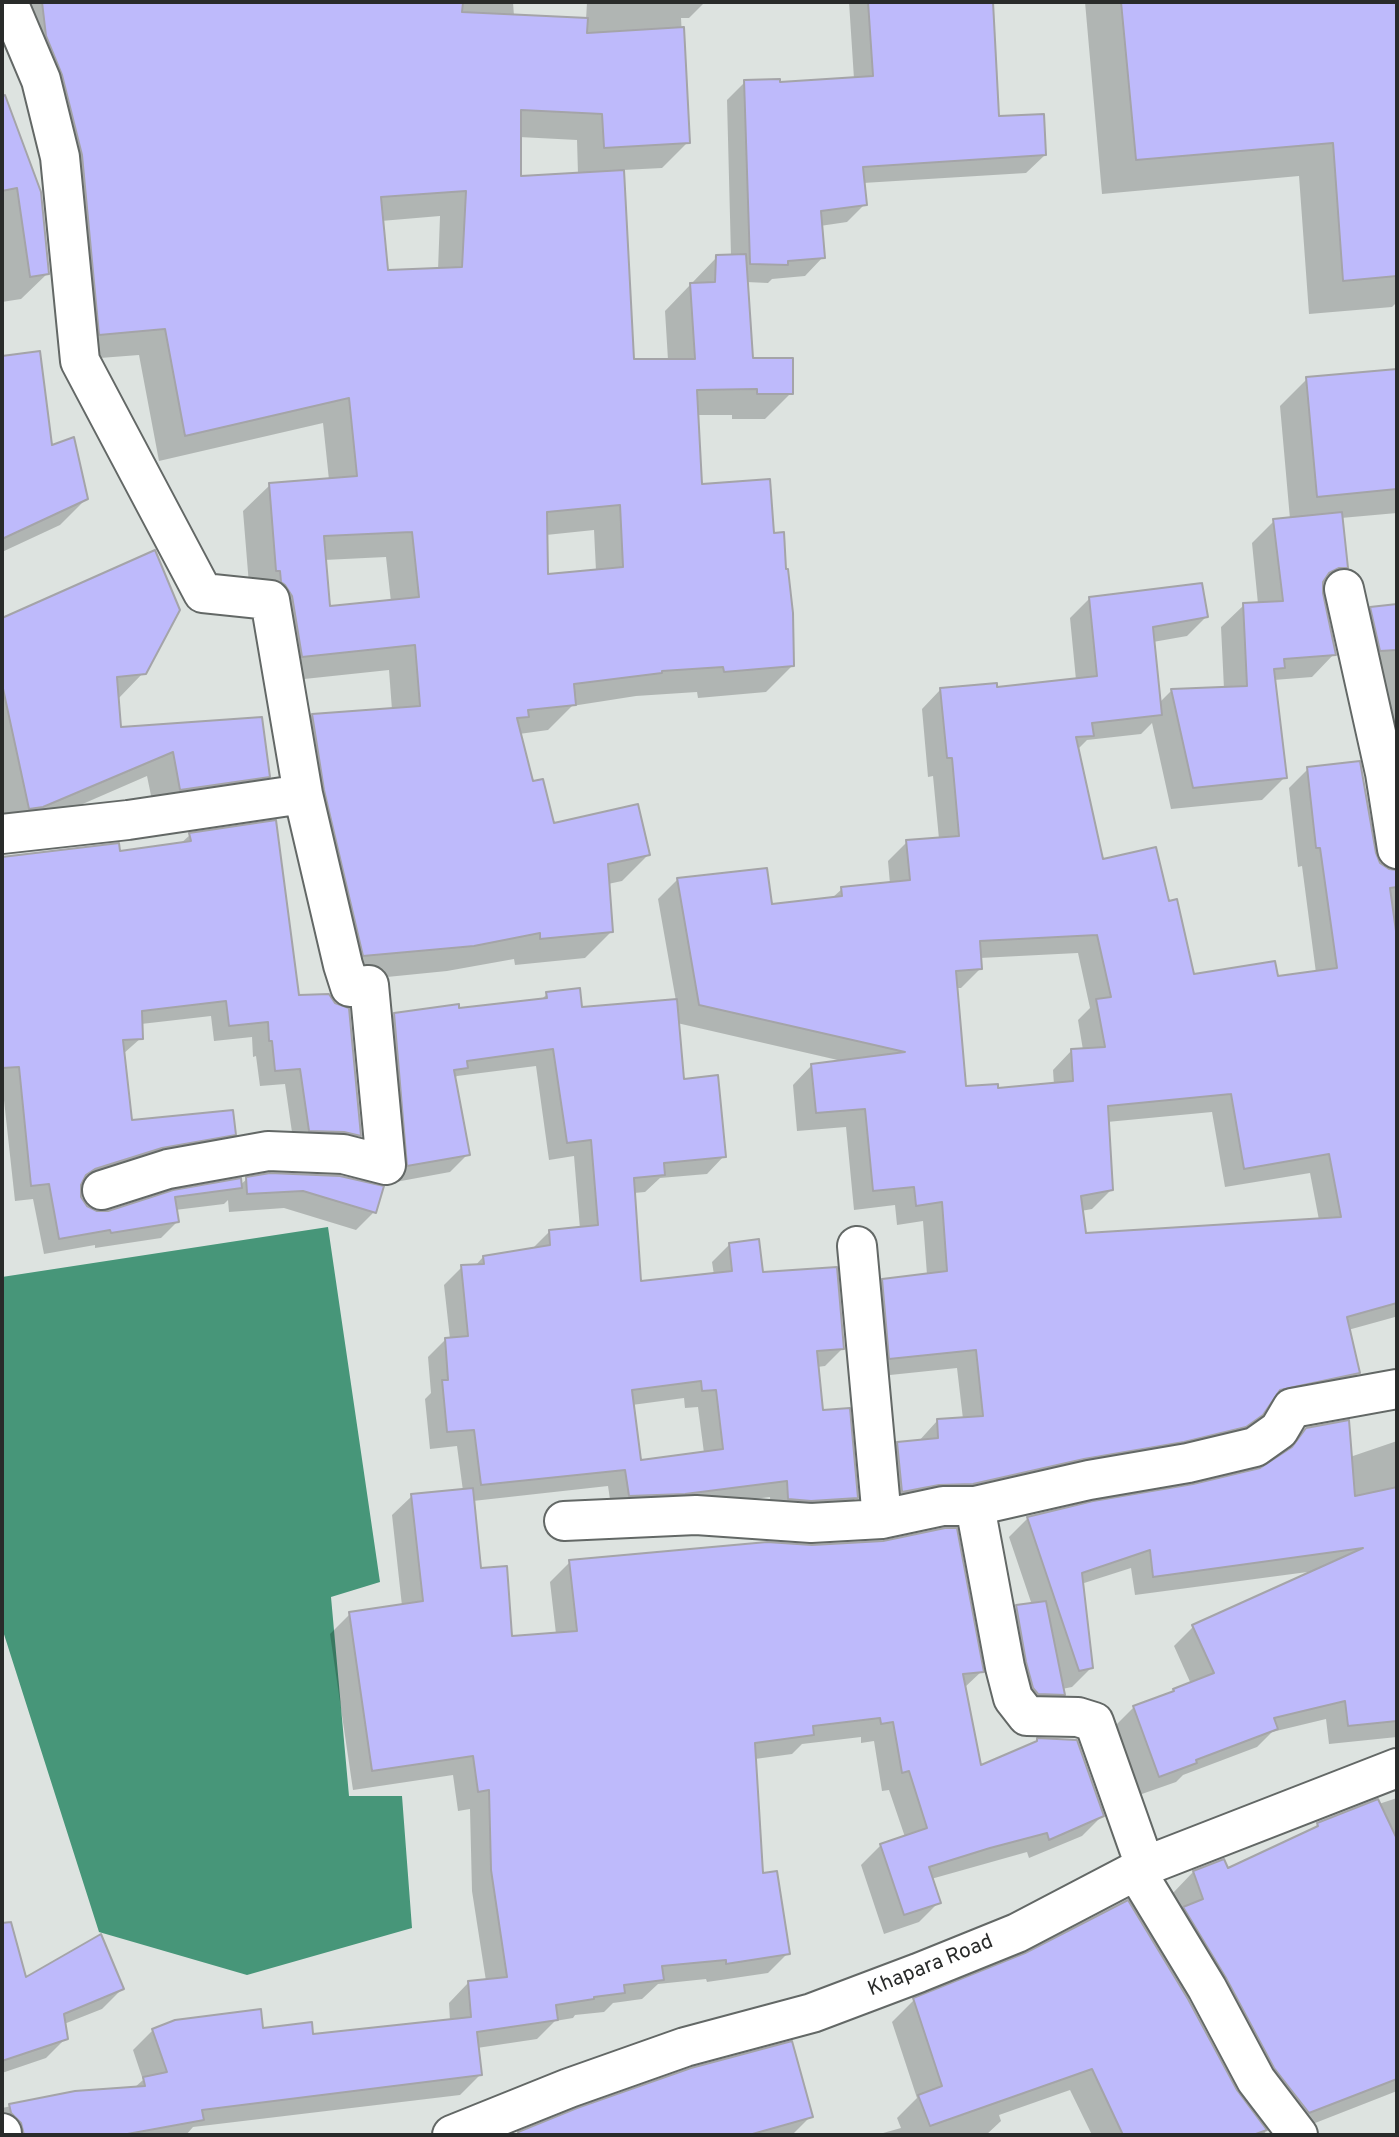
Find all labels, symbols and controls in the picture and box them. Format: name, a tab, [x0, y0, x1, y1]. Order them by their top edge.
street label: Khapara Road	[865, 1930, 997, 2004]

